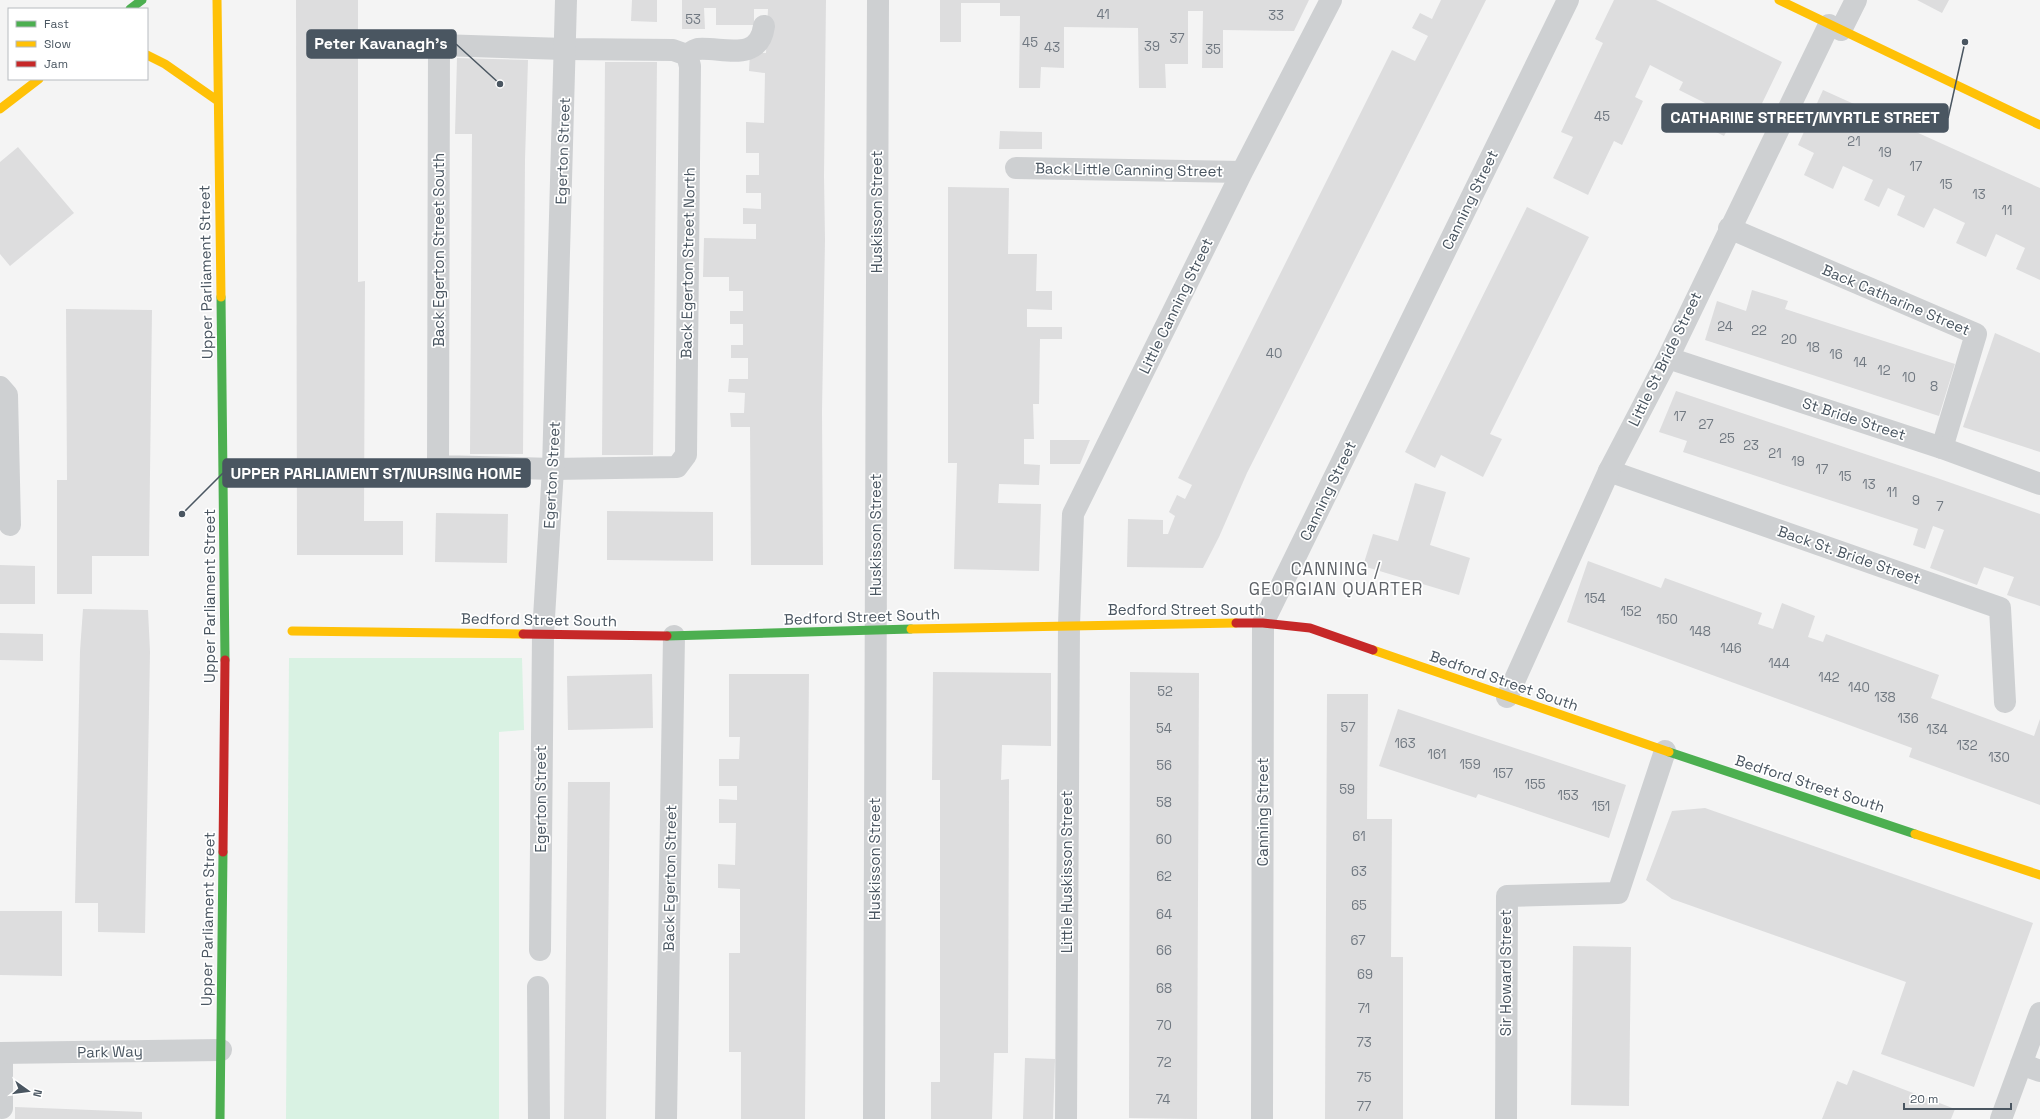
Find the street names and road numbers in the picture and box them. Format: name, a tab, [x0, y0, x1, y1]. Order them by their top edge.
street label: Egerton Street	[551, 97, 574, 205]
street label: Canning Street	[1437, 147, 1502, 253]
street label: Huskisson Street	[867, 151, 886, 273]
street label: Back Egerton Street South	[429, 153, 448, 347]
street label: Back Little Canning Street	[1035, 158, 1223, 181]
street label: Back Egerton Street North	[676, 167, 699, 359]
street label: Upper Parliament Street	[194, 185, 217, 359]
street label: Little Canning Street	[1134, 235, 1217, 377]
street label: Back Catharine Street	[1819, 260, 1973, 339]
street label: Little St Bride Street	[1624, 288, 1705, 429]
street label: St Bride Street	[1800, 393, 1908, 444]
street label: Egerton Street	[539, 421, 564, 529]
street label: Canning Street	[1295, 438, 1360, 544]
street label: Huskisson Street	[866, 474, 885, 596]
street label: Upper Parliament Street	[200, 509, 219, 683]
street label: Back St. Bride Street	[1775, 521, 1923, 588]
street label: Bedford Street South	[1108, 600, 1264, 619]
street label: Bedford Street South	[784, 604, 940, 629]
street label: Bedford Street South	[461, 609, 617, 630]
street label: Bedford Street South	[1427, 646, 1581, 715]
street label: Egerton Street	[531, 745, 550, 853]
street label: Bedford Street South	[1733, 750, 1887, 817]
street label: Canning Street	[1253, 757, 1272, 866]
street label: Little Huskisson Street	[1057, 791, 1076, 953]
street label: Huskisson Street	[865, 798, 884, 920]
street label: Back Egerton Street	[659, 804, 680, 951]
street label: Upper Parliament Street	[196, 832, 219, 1006]
street label: Sir Howard Street	[1496, 910, 1515, 1036]
street label: Park Way	[77, 1041, 143, 1062]

